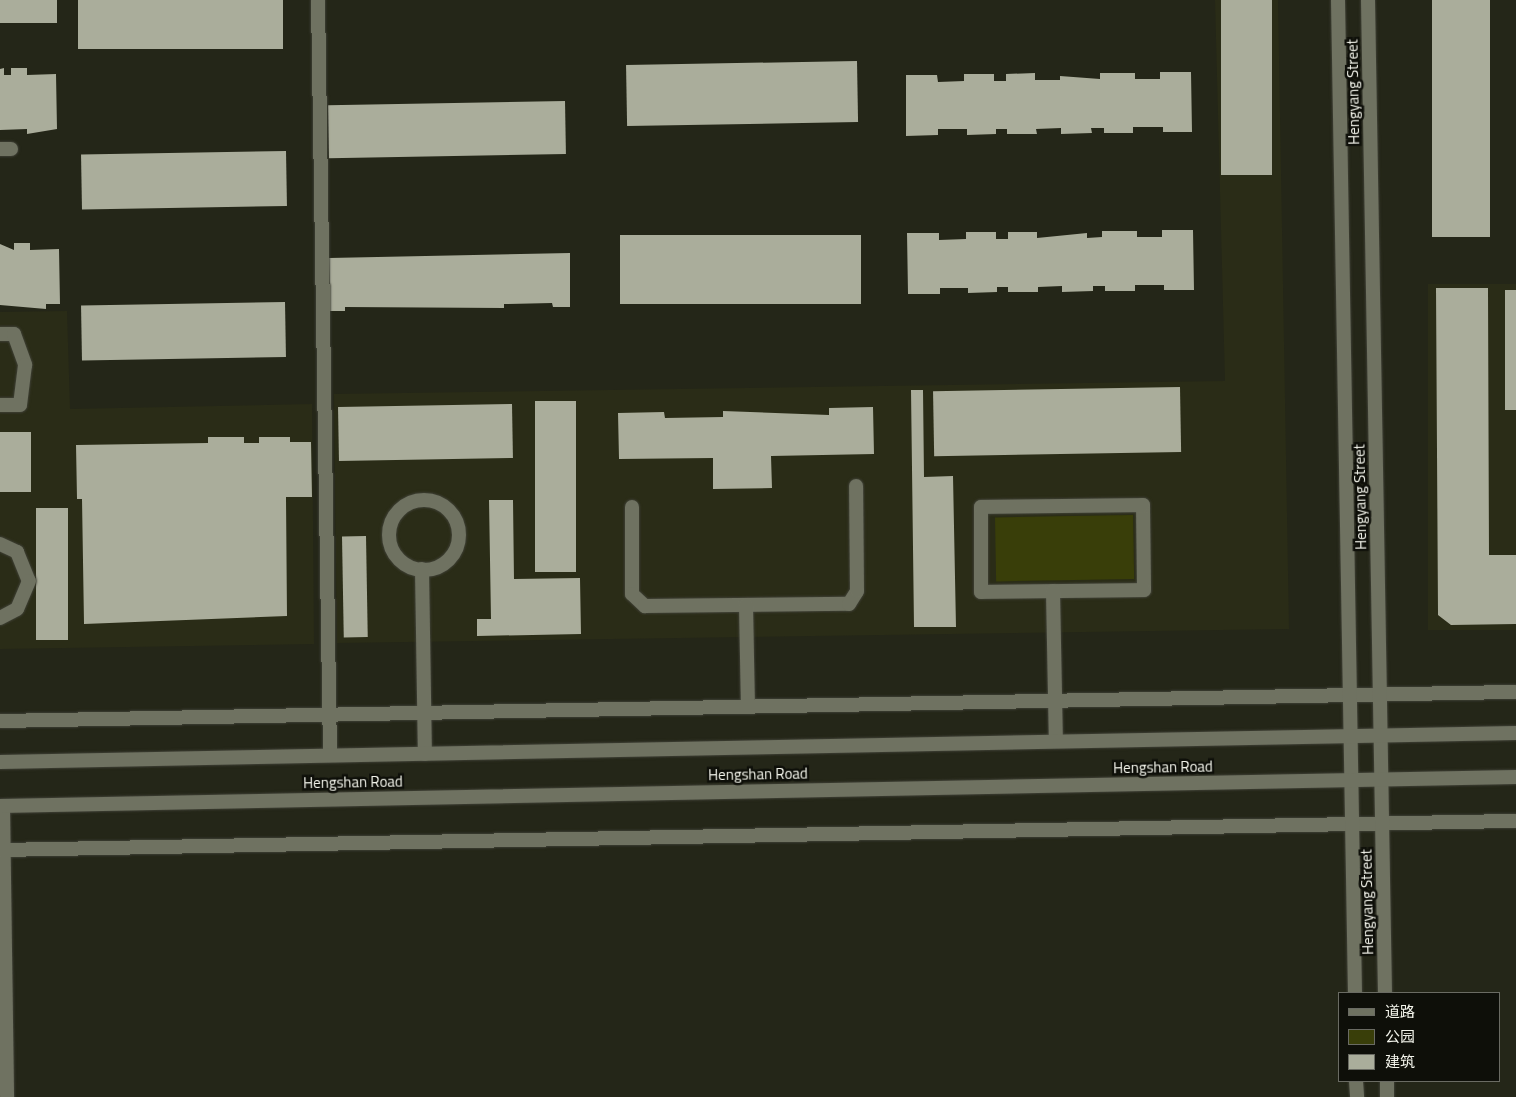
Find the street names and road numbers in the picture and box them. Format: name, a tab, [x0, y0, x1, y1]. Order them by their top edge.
street label: Hengyang Street	[1343, 39, 1363, 145]
street label: Hengyang Street	[1350, 444, 1370, 550]
street label: Hengshan Road	[1113, 757, 1213, 777]
street label: Hengshan Road	[708, 764, 808, 784]
street label: Hengshan Road	[303, 772, 403, 792]
street label: Hengyang Street	[1357, 849, 1377, 955]

